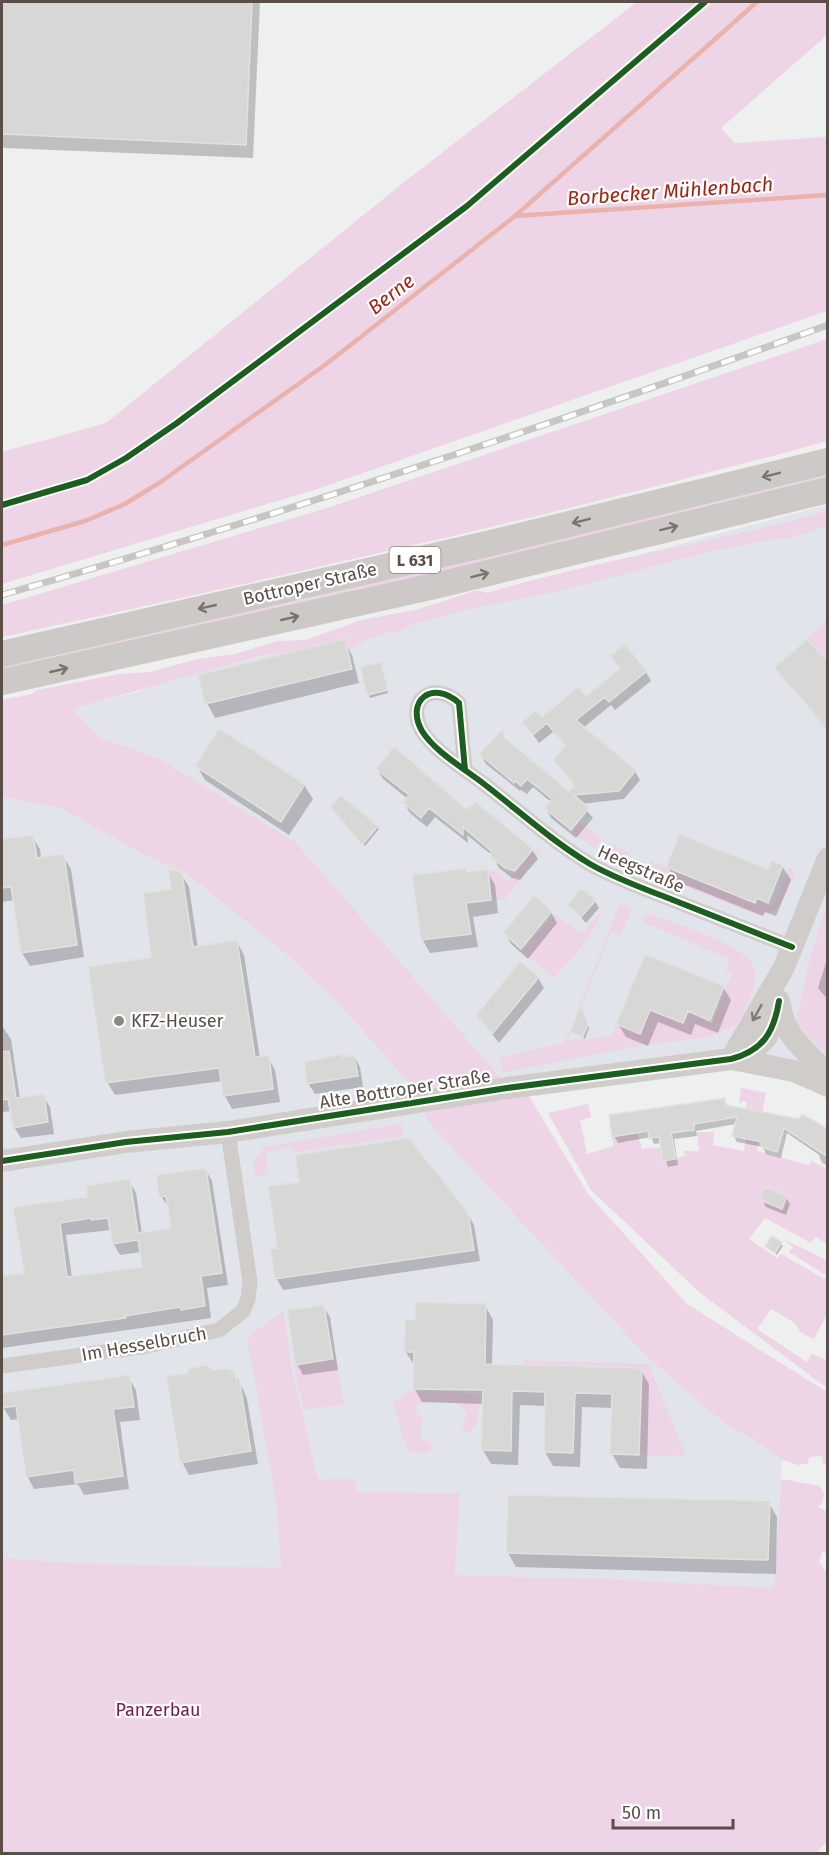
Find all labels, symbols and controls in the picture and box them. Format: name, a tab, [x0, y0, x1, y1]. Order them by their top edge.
water label: Borbecker Mühlenbach	[566, 172, 774, 210]
water label: Berne	[363, 269, 419, 319]
one-way arrow	[761, 469, 780, 481]
one-way arrow	[572, 515, 591, 527]
one-way arrow	[660, 522, 679, 534]
road number: L 631	[390, 547, 440, 573]
street label: Bottroper Straße	[241, 558, 379, 610]
one-way arrow	[470, 568, 489, 580]
one-way arrow	[198, 602, 217, 614]
one-way arrow	[280, 612, 299, 623]
one-way arrow	[49, 663, 68, 675]
street label: Heegstraße	[594, 840, 688, 898]
one-way arrow	[751, 1004, 763, 1021]
place label: KFZ-Heuser	[131, 1010, 223, 1032]
marker: KFZ-Heuser	[112, 1014, 126, 1028]
street label: Alte Bottroper Straße	[318, 1065, 492, 1113]
street label: Im Hesselbruch	[80, 1322, 208, 1366]
park label: Panzerbau	[115, 1699, 201, 1721]
scale bar	[613, 1792, 733, 1830]
text: 50 m	[622, 1802, 661, 1824]

